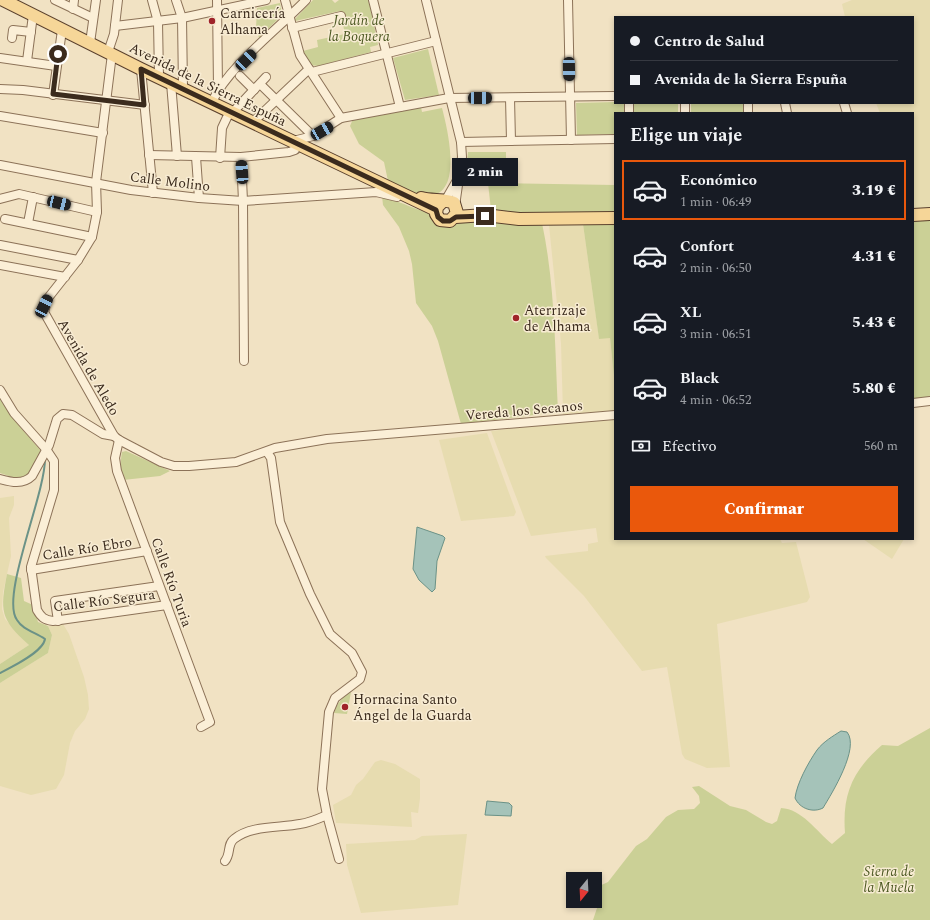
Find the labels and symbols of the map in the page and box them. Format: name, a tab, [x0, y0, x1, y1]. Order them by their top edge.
place label: Carnicería Alhama	[220, 3, 285, 40]
park label: Jardín de la Boquera	[328, 10, 390, 47]
marker: Carnicería Alhama	[207, 16, 217, 26]
street label: Avenida de la Sierra Espuña	[126, 37, 290, 132]
route start	[49, 45, 67, 63]
car	[233, 47, 259, 73]
car	[563, 57, 575, 81]
car	[468, 92, 492, 104]
car	[309, 120, 335, 142]
callout: 2 min	[452, 158, 518, 186]
car	[235, 160, 249, 184]
street label: Calle Molino	[129, 166, 211, 197]
car	[46, 194, 72, 212]
route end	[476, 207, 494, 225]
car	[33, 293, 55, 319]
place label: Aterrizaje de Alhama	[524, 300, 590, 337]
marker: Aterrizaje de Alhama	[511, 313, 521, 323]
street label: Avenida de Aledo	[52, 315, 125, 420]
street label: Vereda los Secanos	[464, 395, 584, 426]
street label: Calle Río Ebro	[41, 531, 133, 566]
street label: Calle Río Turia	[146, 534, 198, 630]
street label: Calle Río Segura	[52, 584, 156, 617]
place label: Hornacina Santo Ángel de la Guarda	[353, 689, 472, 726]
marker: Hornacina Santo Ángel de la Guarda	[340, 702, 350, 712]
park label: Sierra de la Muela	[864, 861, 914, 898]
north arrow	[566, 872, 602, 908]

